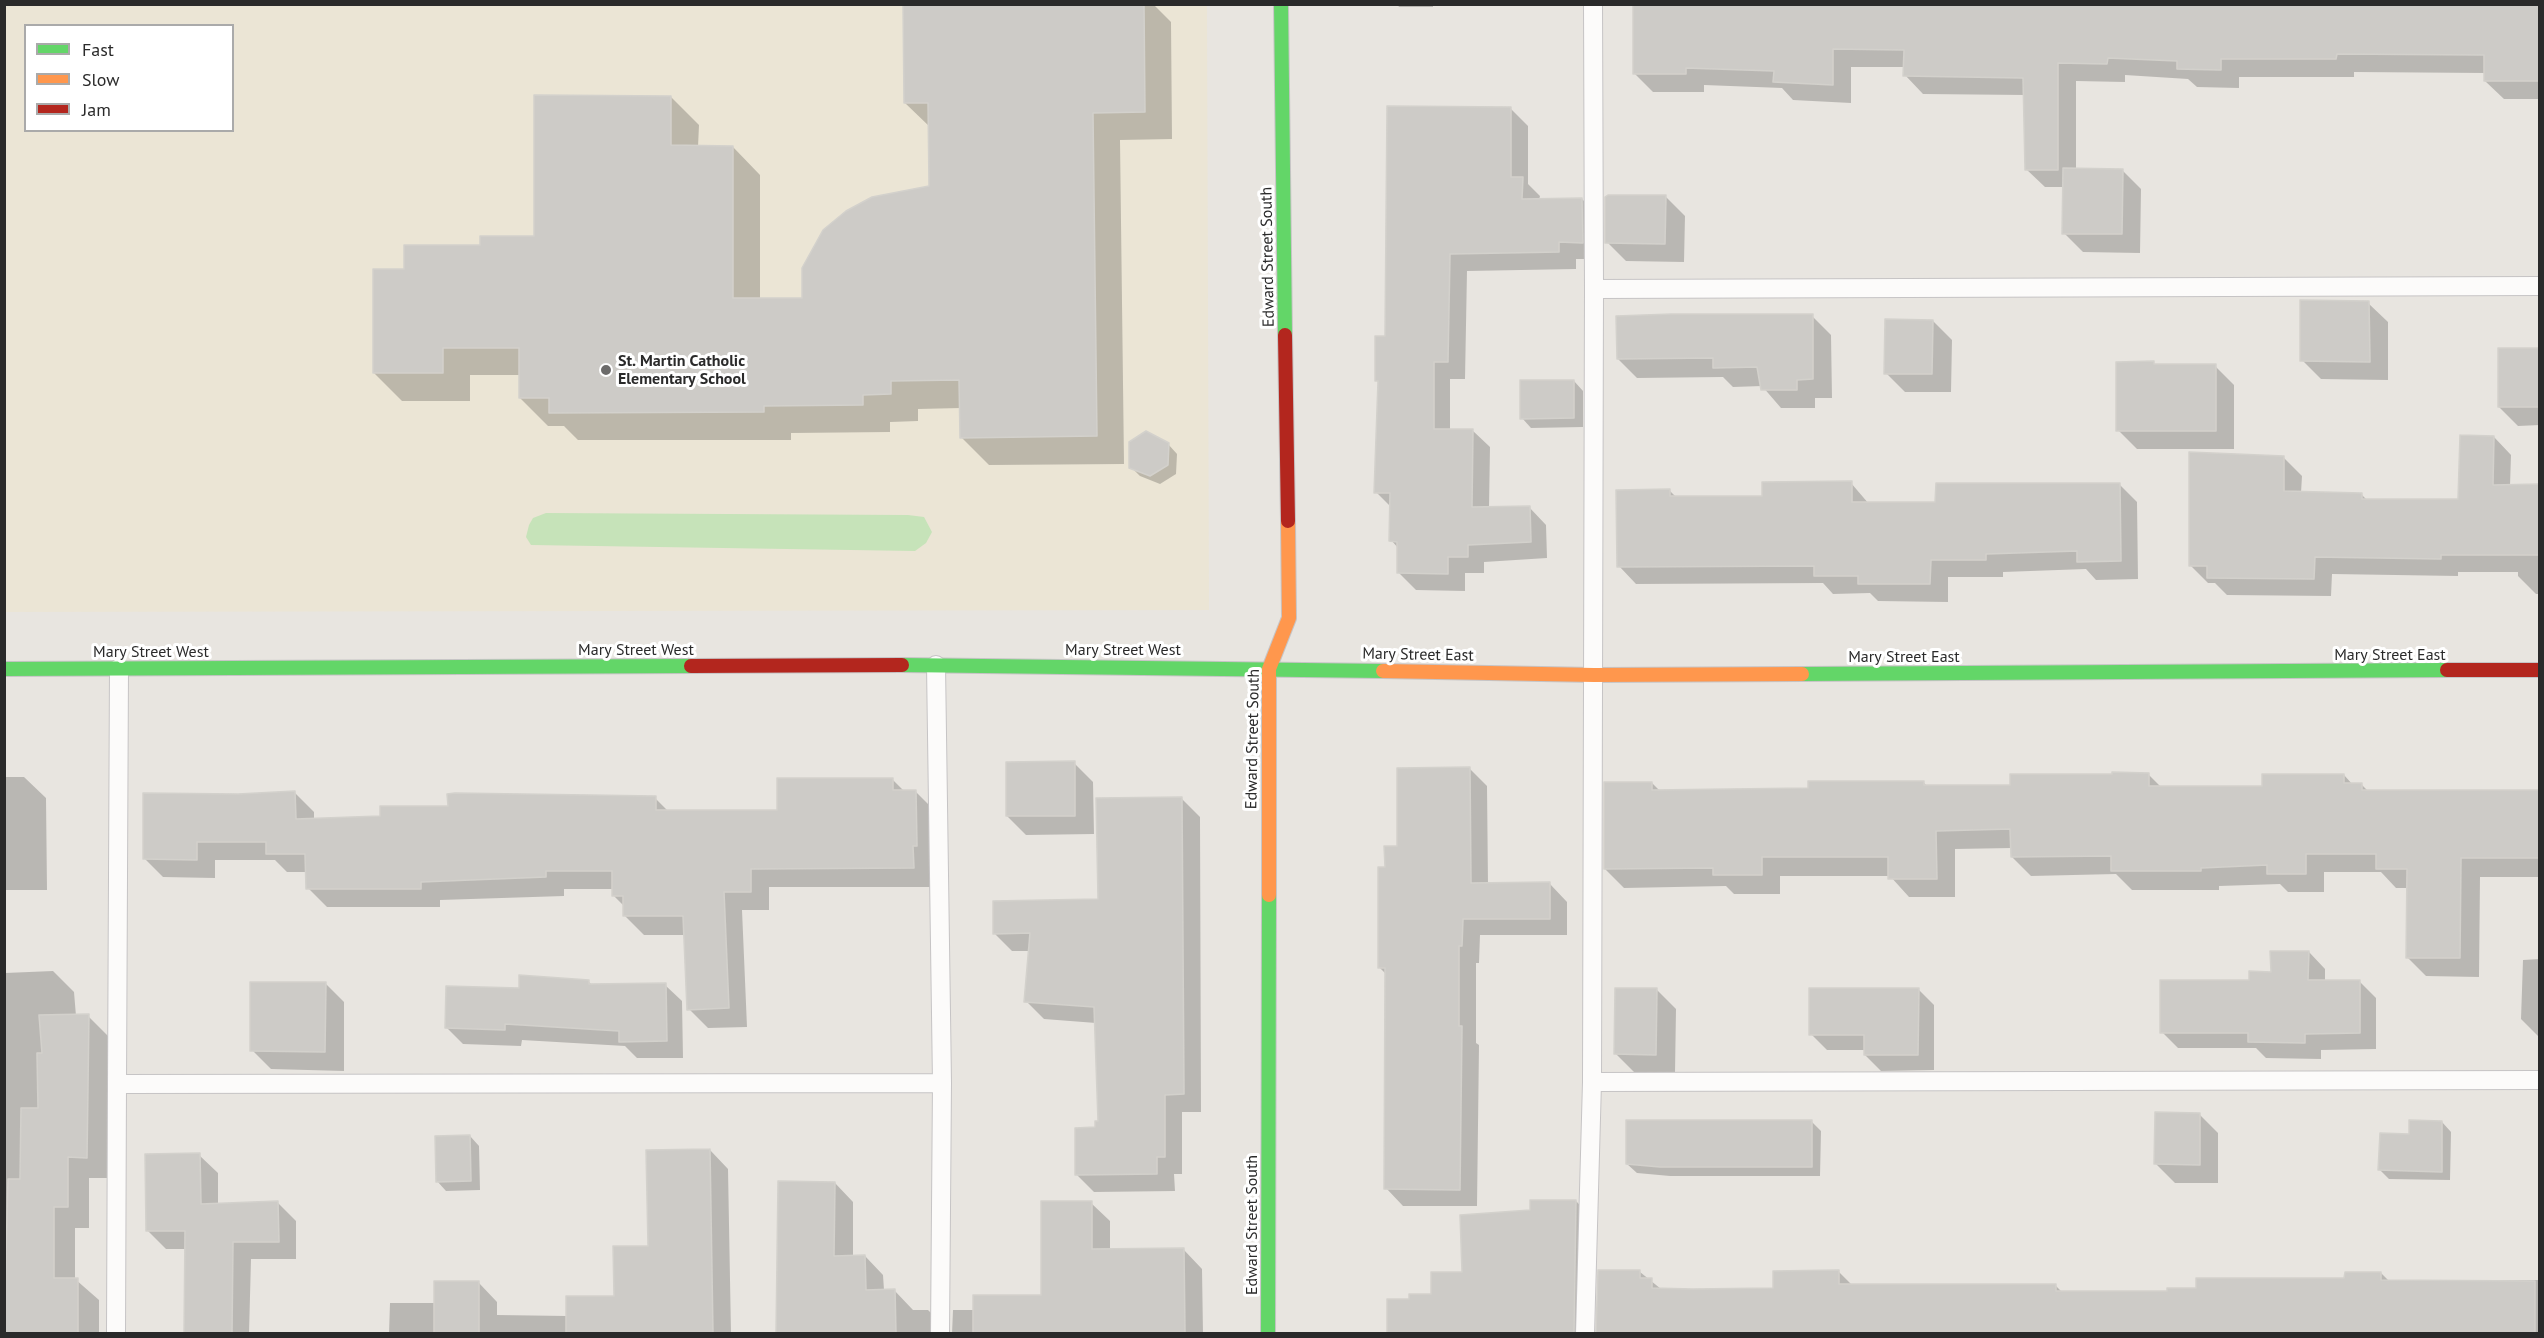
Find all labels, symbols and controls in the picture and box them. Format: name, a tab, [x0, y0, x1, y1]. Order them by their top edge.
legend	[24, 24, 234, 132]
text: Fast	[82, 38, 114, 61]
text: Slow	[82, 68, 120, 91]
text: Jam	[82, 98, 111, 121]
street label: Edward Street South	[1257, 187, 1279, 327]
place label: St. Martin Catholic Elementary School	[618, 351, 746, 389]
marker: St. Martin Catholic Elementary School	[599, 363, 613, 377]
street label: Mary Street West	[578, 640, 694, 660]
street label: Mary Street West	[1065, 640, 1181, 660]
street label: Mary Street West	[93, 642, 209, 662]
street label: Mary Street East	[1362, 644, 1474, 666]
street label: Mary Street East	[2334, 645, 2446, 665]
street label: Mary Street East	[1848, 647, 1960, 667]
street label: Edward Street South	[1242, 669, 1264, 809]
street label: Edward Street South	[1242, 1155, 1262, 1295]

